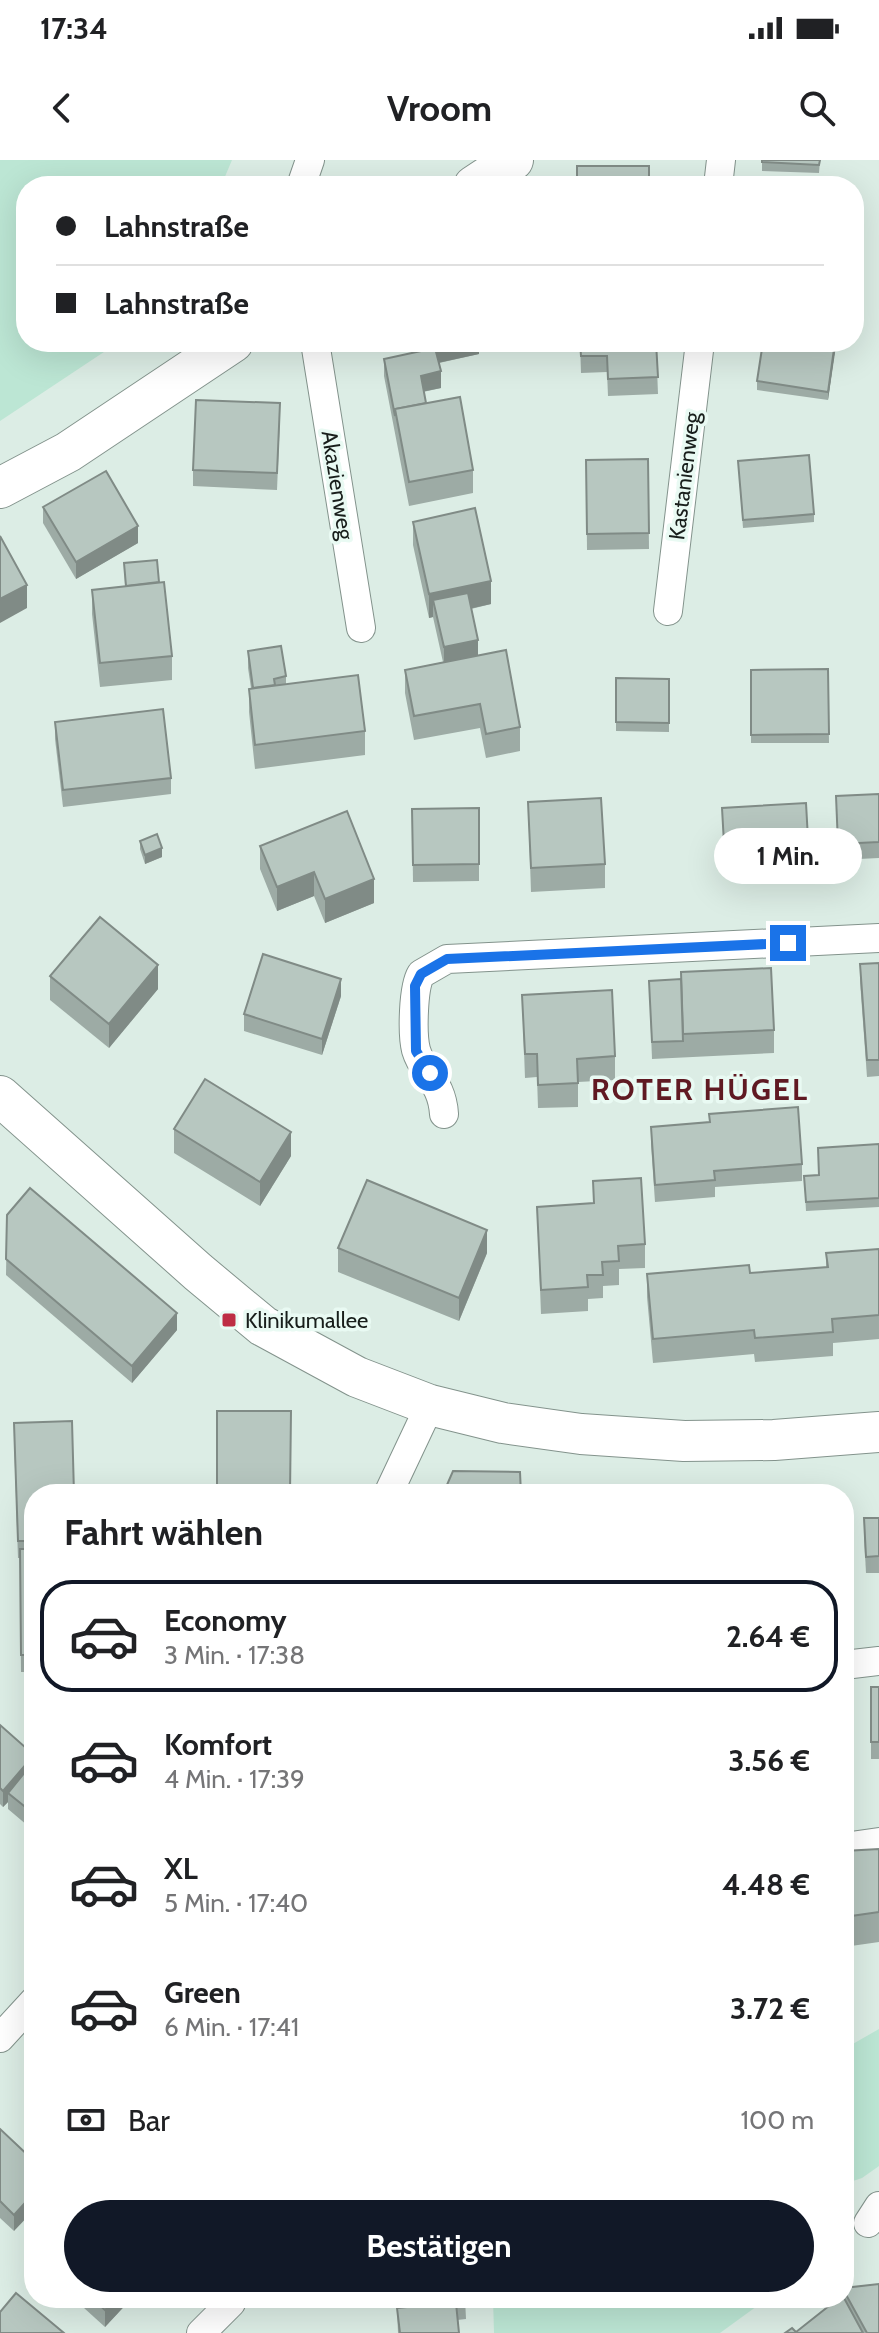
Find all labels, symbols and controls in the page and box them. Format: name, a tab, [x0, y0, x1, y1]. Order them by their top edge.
text: 17:34	[40, 10, 108, 47]
icon: back	[40, 86, 84, 130]
text: Vroom	[387, 86, 492, 130]
icon: search	[795, 86, 839, 130]
text: Lahnstraße	[104, 208, 249, 245]
text: Lahnstraße	[104, 285, 249, 322]
street label: Kastanienweg	[663, 410, 706, 541]
street label: Akazienweg	[316, 428, 360, 543]
callout: 1 Min.	[714, 827, 862, 883]
text: 1 Min.	[756, 840, 820, 872]
route end	[770, 925, 806, 961]
route start	[412, 1055, 448, 1091]
district label: ROTER HÜGEL	[591, 1071, 809, 1108]
place label: Klinikumallee	[245, 1307, 368, 1334]
marker: Klinikumallee	[220, 1311, 238, 1329]
text: Fahrt wählen	[64, 1510, 263, 1554]
icon: car	[68, 1600, 140, 1672]
text: Economy	[164, 1602, 287, 1639]
text: 2.64 €	[726, 1618, 810, 1655]
text: 3 Min. · 17:38	[164, 1639, 305, 1671]
icon: car	[68, 1724, 140, 1796]
text: Komfort	[164, 1726, 272, 1763]
text: 3.56 €	[728, 1742, 810, 1779]
text: 4 Min. · 17:39	[164, 1763, 305, 1795]
icon: car	[68, 1848, 140, 1920]
text: XL	[164, 1850, 198, 1887]
text: 4.48 €	[722, 1866, 810, 1903]
text: 5 Min. · 17:40	[164, 1887, 308, 1919]
icon: car	[68, 1972, 140, 2044]
text: Green	[164, 1974, 241, 2011]
text: 3.72 €	[730, 1990, 810, 2027]
text: 6 Min. · 17:41	[164, 2011, 299, 2043]
icon: cash	[64, 2098, 108, 2142]
text: Bar	[128, 2102, 170, 2139]
text: 100 m	[741, 2104, 814, 2136]
button: Bestätigen	[64, 2200, 814, 2292]

